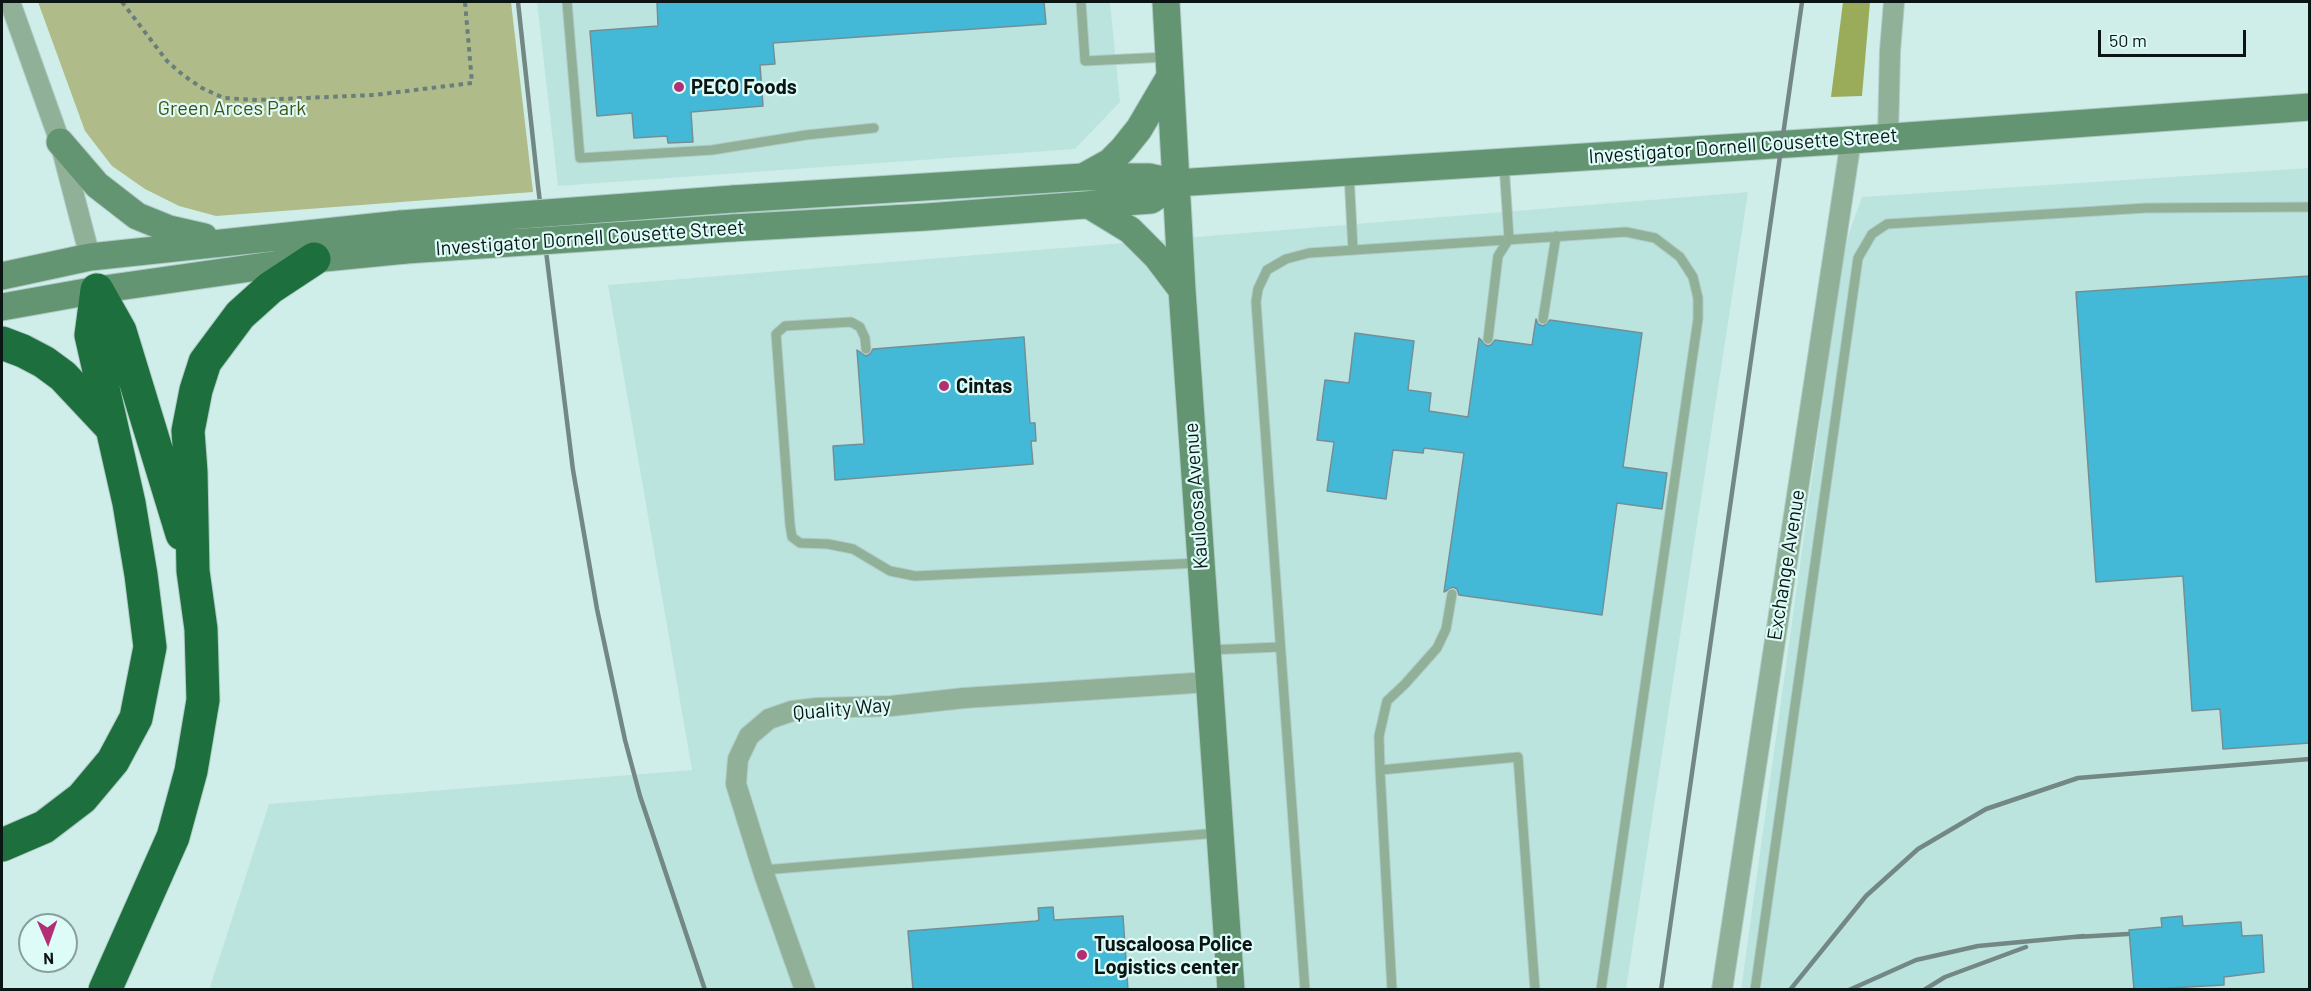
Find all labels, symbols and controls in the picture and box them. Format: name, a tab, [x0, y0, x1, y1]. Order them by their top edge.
scale bar	[2101, 18, 2250, 56]
text: 50 m	[2109, 29, 2147, 51]
place label: PECO Foods	[691, 75, 797, 99]
marker: PECO Foods	[672, 80, 686, 94]
park label: Green Arces Park	[158, 96, 306, 120]
street label: Investigator Dornell Cousette Street	[1588, 123, 1898, 169]
street label: Investigator Dornell Cousette Street	[435, 215, 745, 261]
place label: Cintas	[956, 374, 1012, 398]
marker: Cintas	[937, 379, 951, 393]
street label: Kauloosa Avenue	[1179, 422, 1213, 570]
street label: Exchange Avenue	[1762, 488, 1810, 642]
street label: Quality Way	[792, 693, 892, 725]
north arrow	[18, 913, 78, 973]
place label: Tuscaloosa Police Logistics center	[1094, 932, 1253, 979]
marker: Tuscaloosa Police Logistics center	[1075, 948, 1089, 962]
text: N	[43, 950, 54, 969]

